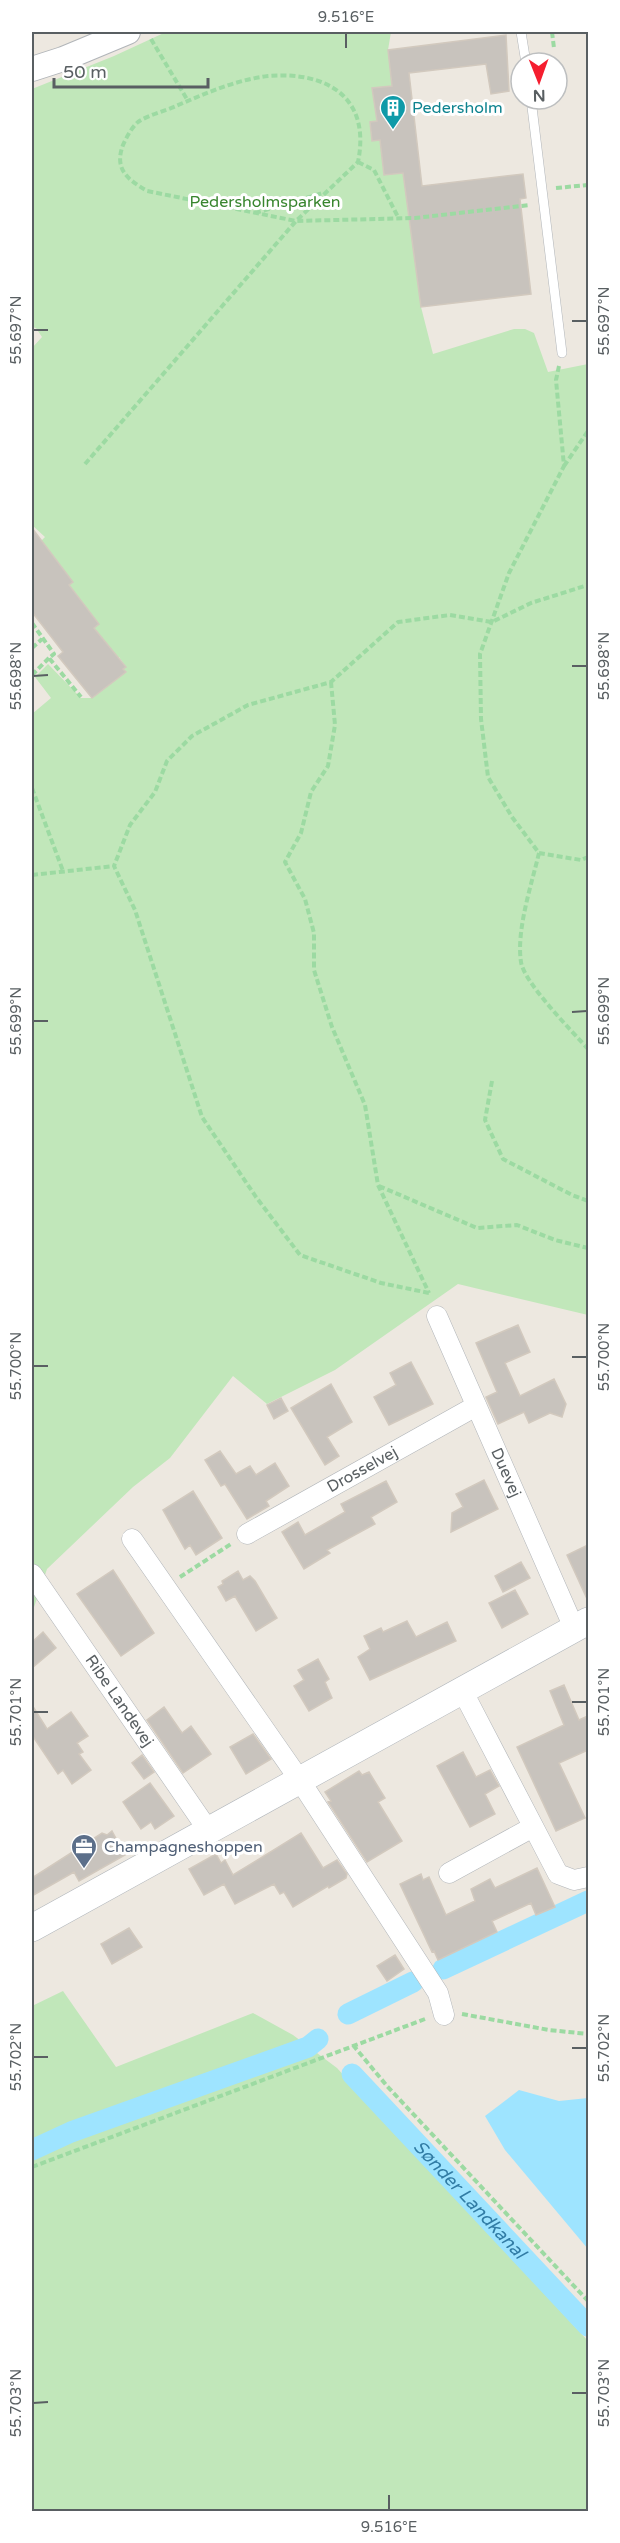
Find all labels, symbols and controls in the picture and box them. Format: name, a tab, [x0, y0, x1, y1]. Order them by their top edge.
text: 9.516°E	[318, 8, 374, 26]
scale bar	[54, 51, 208, 89]
north arrow	[509, 51, 569, 111]
text: 50 m	[63, 61, 107, 83]
text: N	[533, 85, 546, 105]
building icon: Pedersholm	[378, 93, 408, 131]
place label: Pedersholm	[412, 98, 503, 118]
park label: Pedersholmsparken	[190, 192, 340, 212]
text: 55.697°N	[595, 287, 613, 355]
text: 55.697°N	[7, 296, 25, 364]
text: 55.698°N	[595, 632, 613, 700]
text: 55.698°N	[7, 642, 25, 710]
text: 55.699°N	[595, 977, 613, 1045]
text: 55.699°N	[7, 987, 25, 1055]
text: 55.700°N	[595, 1323, 613, 1391]
text: 55.700°N	[7, 1332, 25, 1400]
street label: Drosselvej	[324, 1442, 401, 1497]
street label: Duevej	[486, 1445, 525, 1500]
street label: Ribe Landevej	[81, 1651, 158, 1751]
text: 55.701°N	[595, 1668, 613, 1736]
text: 55.701°N	[7, 1678, 25, 1746]
office icon: Champagneshoppen	[69, 1832, 99, 1870]
place label: Champagneshoppen	[104, 1837, 263, 1857]
text: 55.702°N	[595, 2014, 613, 2082]
text: 55.702°N	[7, 2023, 25, 2091]
water label: Sønder Landkanal	[409, 2136, 532, 2265]
text: 55.703°N	[595, 2359, 613, 2427]
text: 55.703°N	[7, 2369, 25, 2437]
text: 9.516°E	[361, 2518, 417, 2536]

